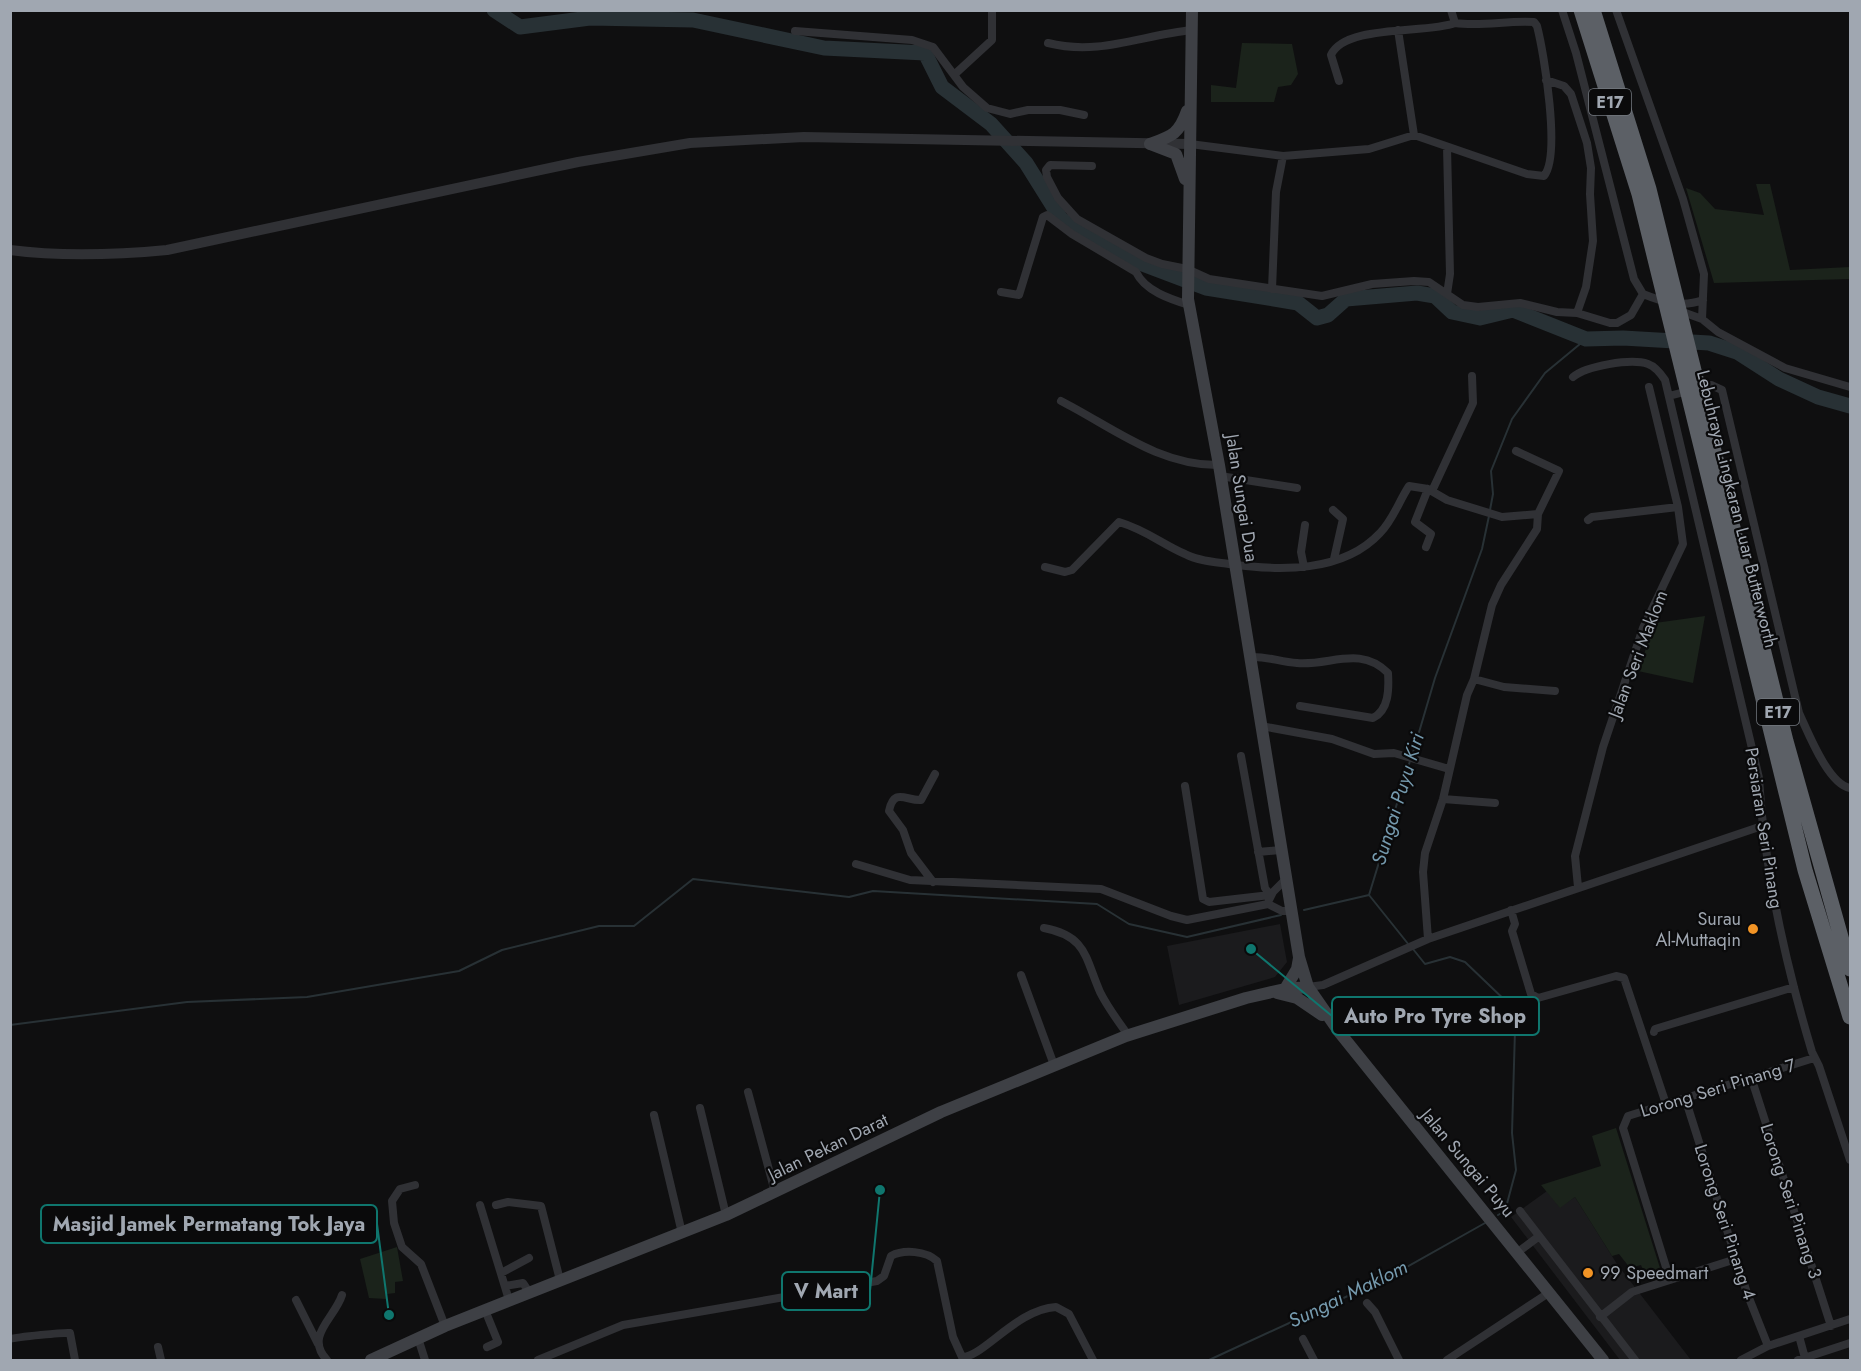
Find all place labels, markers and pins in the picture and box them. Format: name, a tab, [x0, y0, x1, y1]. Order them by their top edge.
place label: Surau Al-Muttaqin	[1655, 906, 1741, 953]
marker: Surau Al-Muttaqin	[1746, 922, 1760, 936]
callout: Auto Pro Tyre Shop	[1332, 997, 1539, 1035]
callout: Masjid Jamek Permatang Tok Jaya	[41, 1205, 377, 1243]
place label: 99 Speedmart	[1600, 1260, 1709, 1286]
marker: 99 Speedmart	[1581, 1266, 1595, 1280]
callout: V Mart	[782, 1272, 870, 1310]

